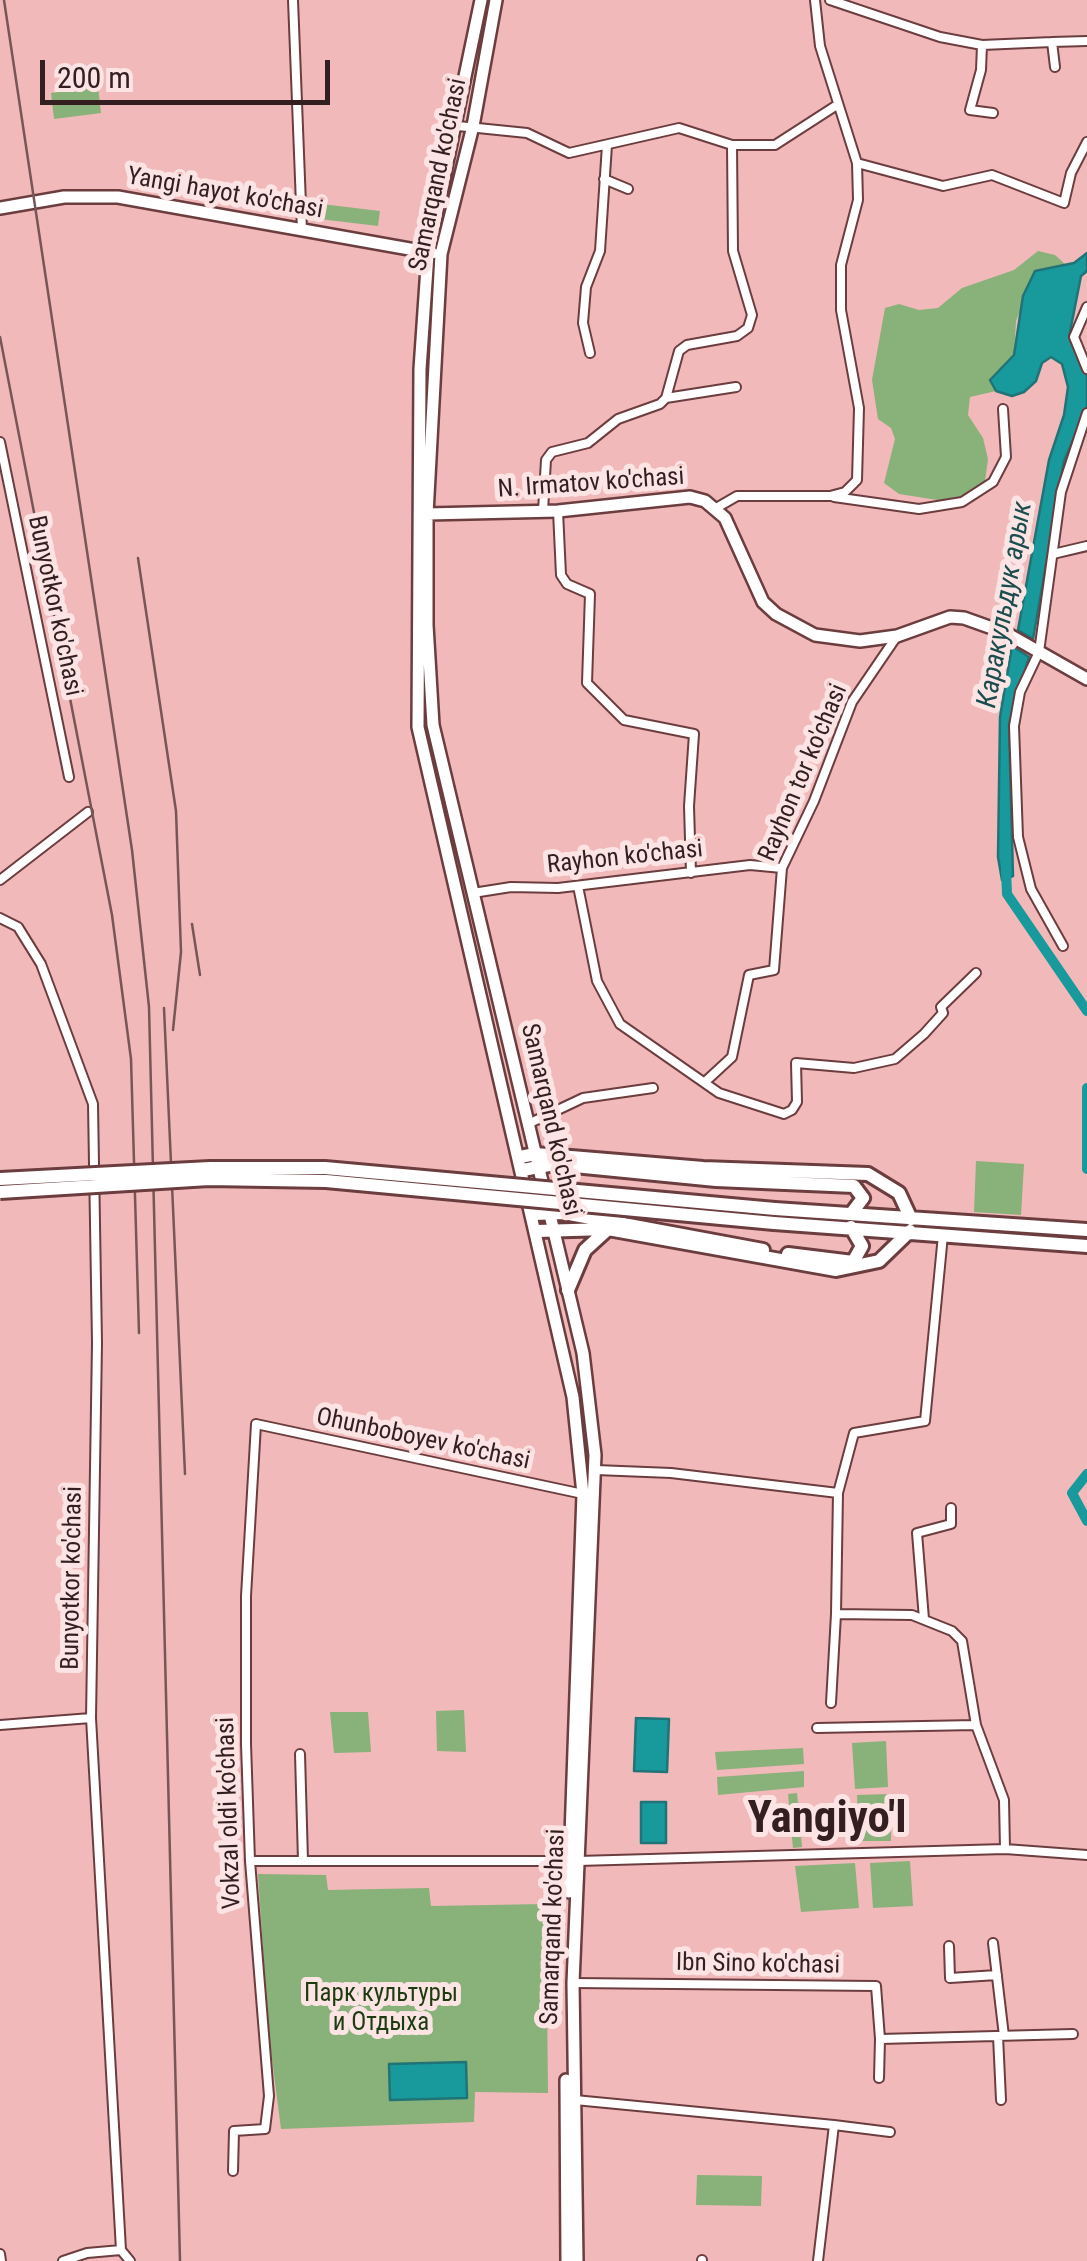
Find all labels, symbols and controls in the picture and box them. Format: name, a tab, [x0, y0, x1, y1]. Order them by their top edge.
scale bar	[45, 40, 335, 102]
text: 200 m	[57, 60, 131, 95]
street label: Samarqand ko'chasi	[404, 76, 474, 274]
street label: Yangi hayot ko'chasi	[125, 162, 325, 226]
street label: N. Irmatov ko'chasi	[497, 463, 685, 505]
water label: Каракульдук арык	[971, 499, 1041, 711]
street label: Bunyotkor ko'chasi	[20, 513, 88, 699]
street label: Rayhon tor ko'chasi	[753, 680, 855, 866]
street label: Rayhon ko'chasi	[546, 835, 704, 881]
street label: Samarqand ko'chasi	[513, 1021, 587, 1219]
street label: Ohunboboyev ko'chasi	[313, 1403, 533, 1477]
street label: Bunyotkor ko'chasi	[56, 1486, 90, 1670]
street label: Vokzal oldi ko'chasi	[212, 1716, 248, 1910]
district label: Yangiyo'l	[747, 1794, 907, 1848]
street label: Samarqand ko'chasi	[536, 1828, 572, 2026]
street label: Ibn Sino ko'chasi	[676, 1949, 840, 1981]
park label: Парк культуры и Отдыха	[304, 1980, 458, 2039]

